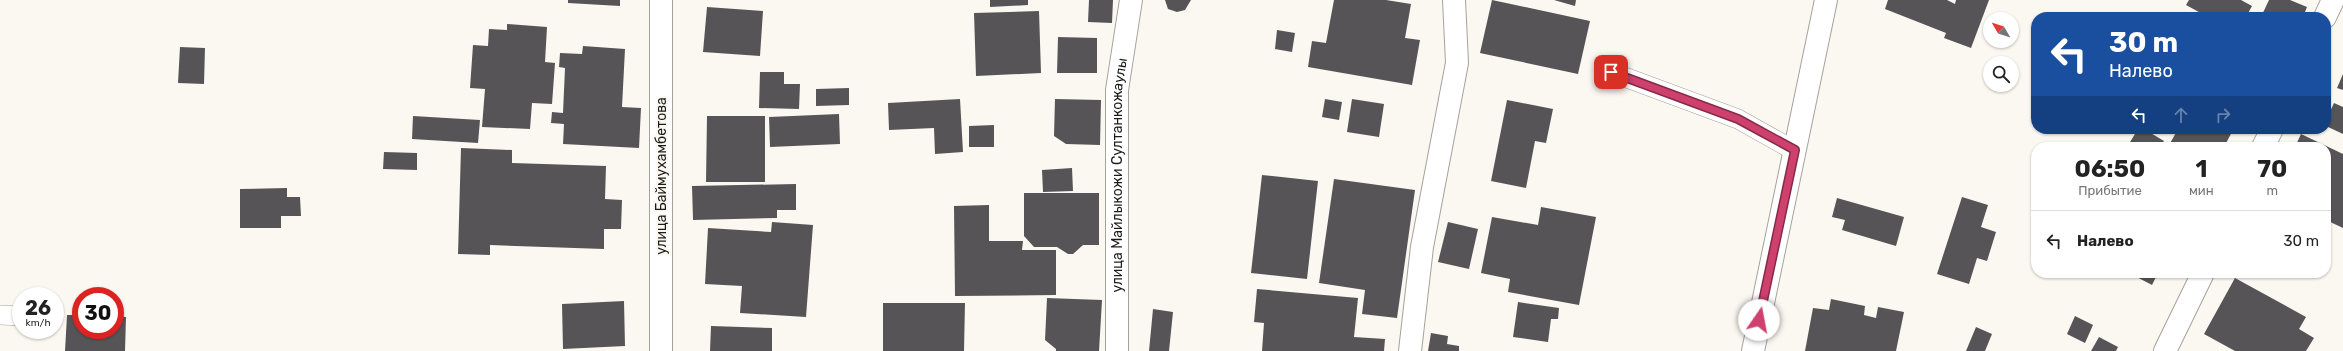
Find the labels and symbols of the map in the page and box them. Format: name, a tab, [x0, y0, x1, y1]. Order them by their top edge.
north arrow	[1983, 12, 2019, 48]
pin	[1594, 55, 1628, 89]
street label: улица Майлыкожи Султанкожаулы	[1109, 57, 1131, 293]
street label: улица Баймухамбетова	[653, 97, 670, 255]
speed limit sign: 30	[72, 287, 124, 339]
position arrow	[1738, 299, 1780, 341]

